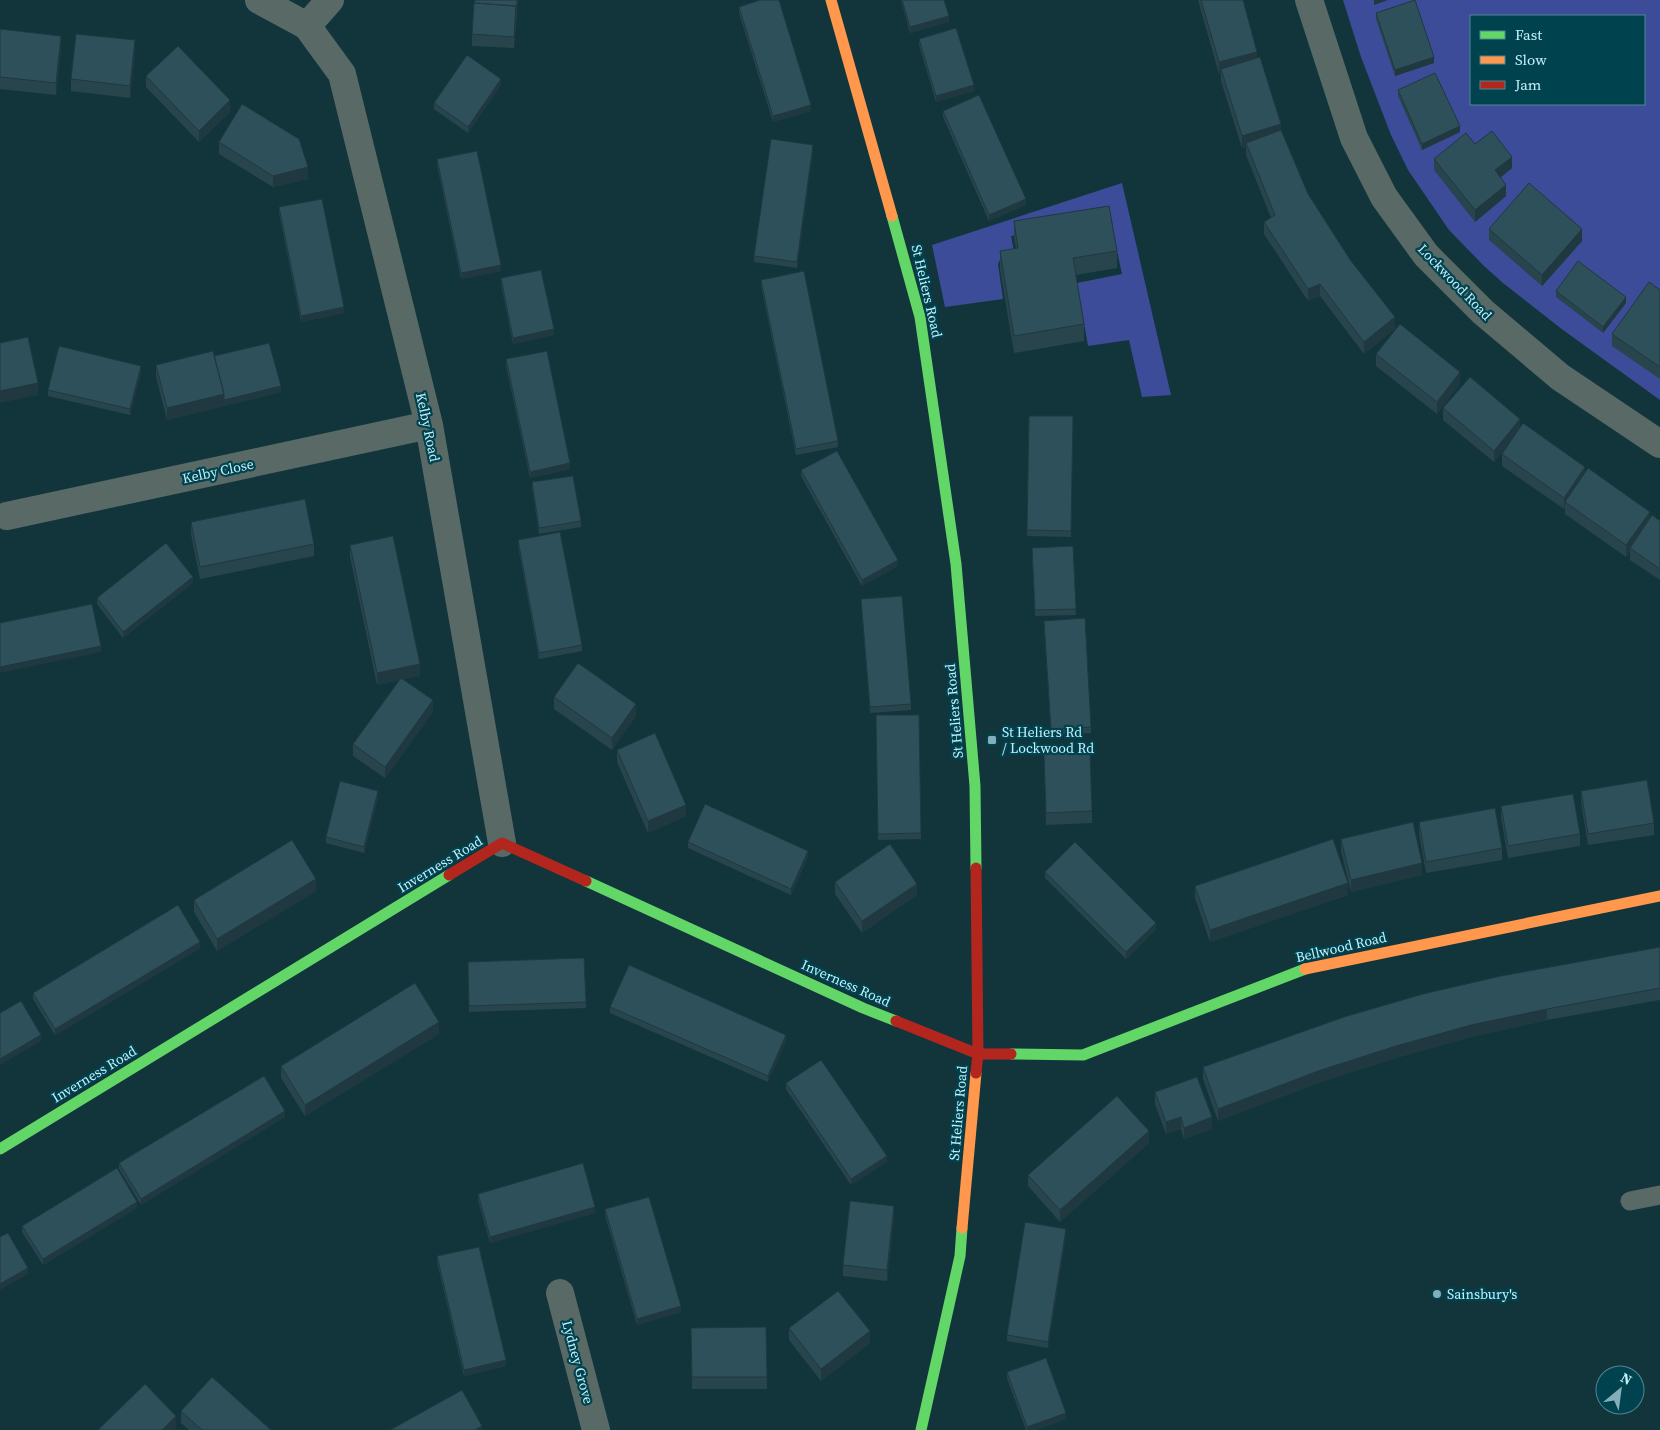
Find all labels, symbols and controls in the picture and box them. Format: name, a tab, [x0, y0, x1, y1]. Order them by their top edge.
legend	[1470, 15, 1645, 105]
text: Fast	[1515, 24, 1542, 45]
text: Slow	[1515, 49, 1547, 70]
text: Jam	[1514, 74, 1542, 95]
street label: Lockwood Road	[1413, 239, 1497, 325]
street label: St Heliers Road	[907, 243, 947, 340]
street label: Kelby Road	[411, 391, 445, 464]
street label: Kelby Close	[180, 454, 256, 488]
street label: St Heliers Road	[940, 663, 968, 759]
place label: St Heliers Rd / Lockwood Rd	[1002, 722, 1094, 758]
marker: St Heliers Rd / Lockwood Rd	[986, 734, 998, 746]
street label: Inverness Road	[394, 831, 486, 897]
street label: Bellwood Road	[1294, 927, 1388, 967]
street label: Inverness Road	[798, 954, 894, 1012]
street label: Inverness Road	[48, 1041, 140, 1107]
street label: St Heliers Road	[944, 1065, 972, 1161]
place label: Sainsbury's	[1447, 1284, 1517, 1304]
marker: Sainsbury's	[1431, 1288, 1443, 1300]
street label: Lydney Grove	[557, 1318, 599, 1406]
north arrow	[1595, 1365, 1645, 1415]
text: N	[1617, 1367, 1636, 1390]

